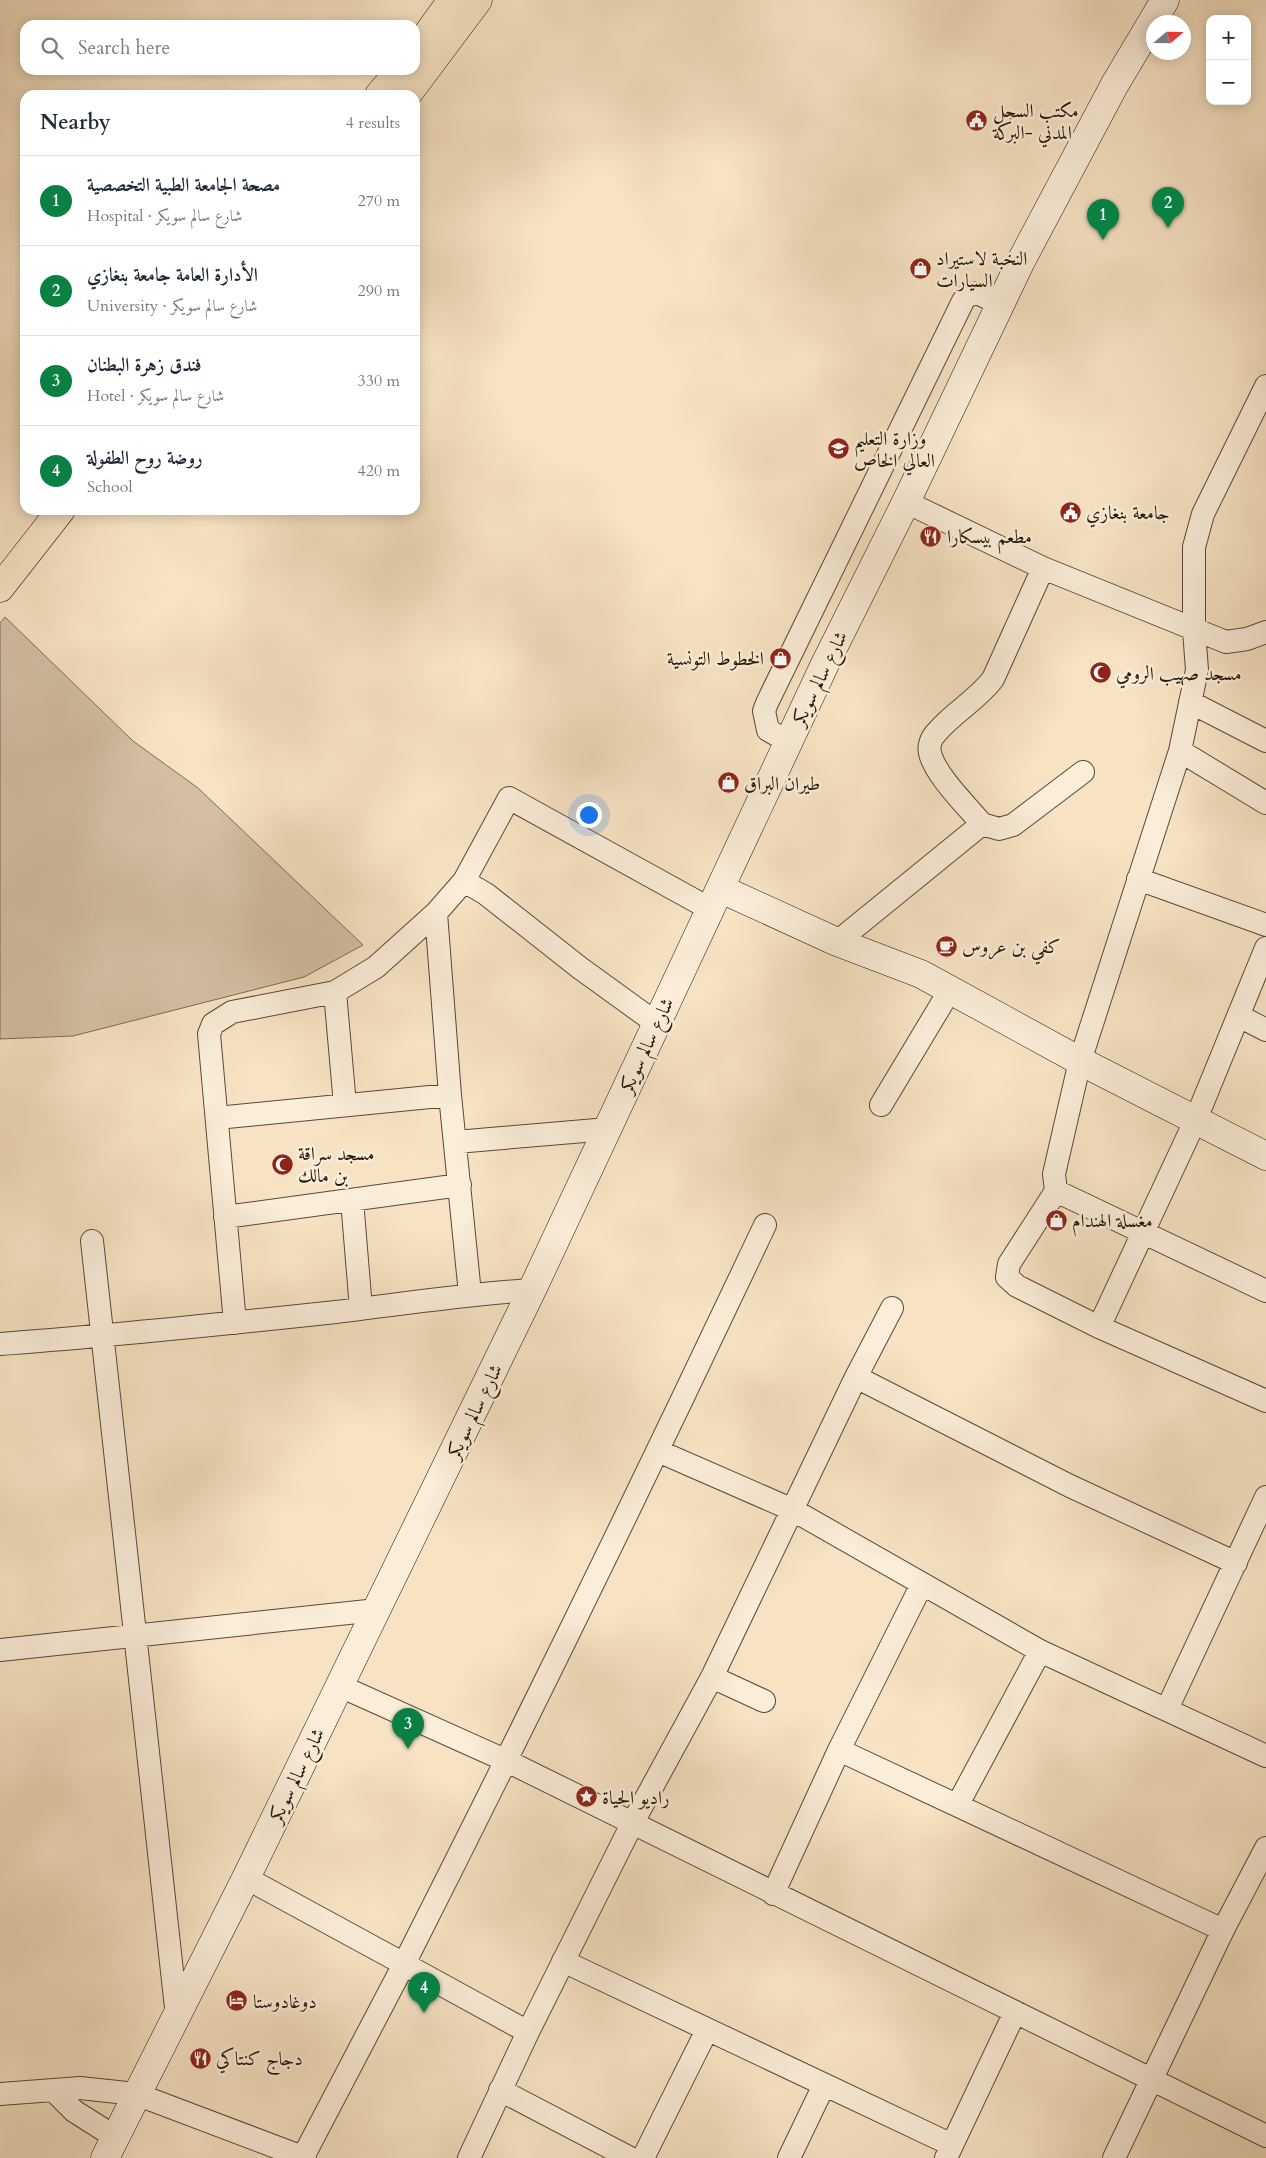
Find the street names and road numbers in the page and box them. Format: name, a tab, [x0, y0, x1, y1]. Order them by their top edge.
street label: شارع سالم سويكر	[785, 627, 857, 733]
street label: شارع سالم سويكر	[613, 993, 683, 1100]
street label: شارع سالم سويكر	[440, 1360, 512, 1466]
street label: شارع سالم سويكر	[262, 1724, 334, 1830]

